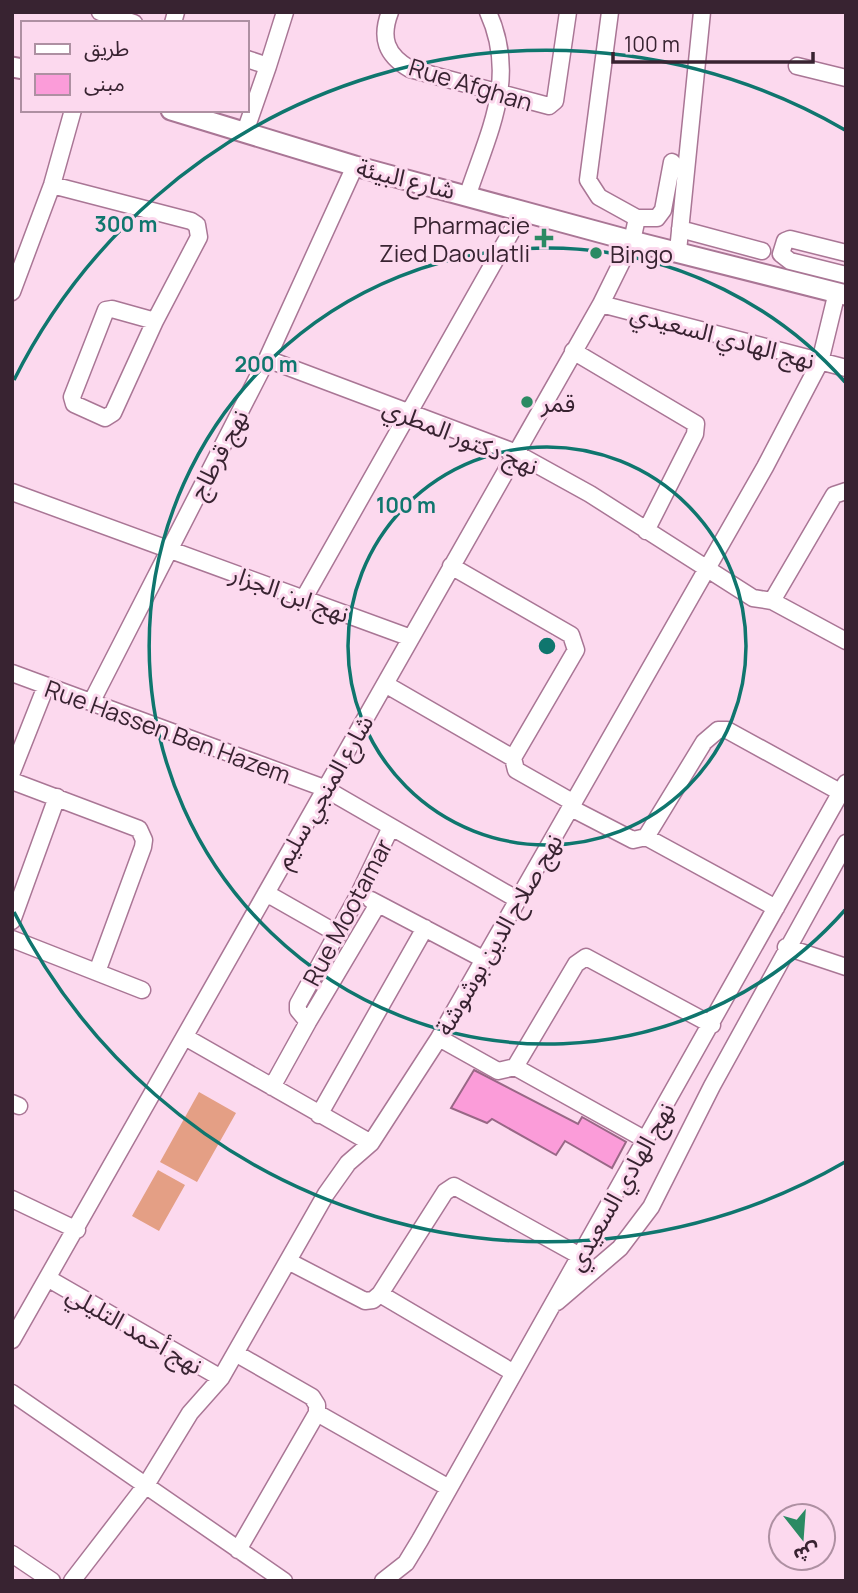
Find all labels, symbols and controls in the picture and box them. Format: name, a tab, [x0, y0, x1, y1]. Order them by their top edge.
legend	[21, 21, 248, 112]
scale bar	[613, 21, 812, 65]
text: 100 m	[624, 30, 680, 58]
text: طريق	[84, 34, 129, 62]
street label: Rue Afghan	[405, 50, 537, 118]
text: مبنى	[84, 69, 125, 97]
street label: شارع البيئة	[353, 150, 459, 208]
place label: Pharmacie Zied Daoulatli	[379, 208, 530, 269]
text: 300 m	[95, 210, 157, 238]
marker: Pharmacie Zied Daoulatli	[536, 230, 552, 246]
place label: Bingo	[610, 237, 673, 270]
marker: Bingo	[588, 245, 604, 261]
street label: نهج الهادي السعيدي	[626, 296, 819, 380]
text: 200 m	[234, 350, 298, 378]
place label: قمر	[540, 386, 575, 419]
street label: نهج دكتور المطري	[377, 390, 544, 485]
marker: قمر	[519, 394, 535, 410]
street label: نهج قرطاج	[181, 403, 257, 506]
text: 100 m	[376, 491, 436, 519]
street label: نهج ابن الجزار	[224, 556, 354, 632]
centre of rings	[535, 634, 559, 658]
street label: Rue Hassen Ben Hazem	[41, 671, 295, 791]
street label: شارع المنجي سليم	[266, 708, 383, 875]
street label: نهج صلاح الدين بوشوشة	[427, 827, 571, 1042]
street label: Rue Mootamar	[294, 832, 400, 991]
street label: نهج الهادي السعيدي	[558, 1096, 685, 1278]
street label: نهج أحمد التليلي	[59, 1277, 209, 1384]
north arrow	[767, 1502, 837, 1572]
text: ش	[791, 1537, 823, 1569]

